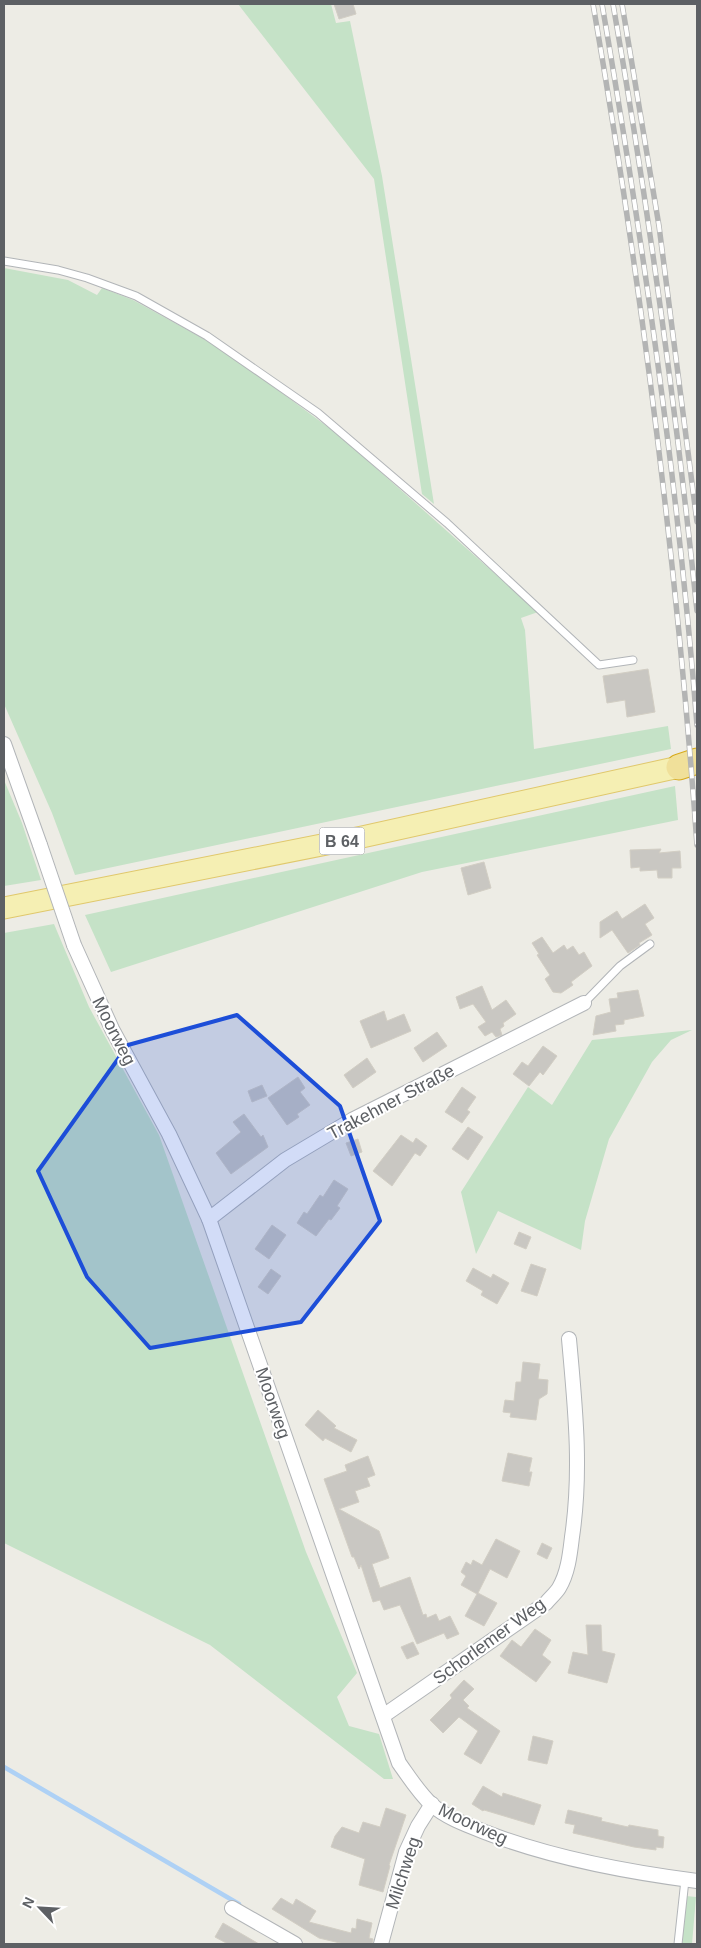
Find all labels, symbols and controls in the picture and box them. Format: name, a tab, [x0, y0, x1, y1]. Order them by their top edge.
road number: B 64	[320, 828, 364, 854]
street label: Moorweg	[88, 993, 140, 1069]
street label: Trakehner Straße	[324, 1060, 458, 1144]
street label: Moorweg	[251, 1365, 295, 1441]
street label: Schorlemer Weg	[429, 1594, 549, 1688]
street label: Moorweg	[435, 1799, 511, 1849]
street label: Milchweg	[382, 1834, 424, 1912]
north arrow	[15, 1883, 65, 1933]
text: N	[19, 1895, 38, 1910]

